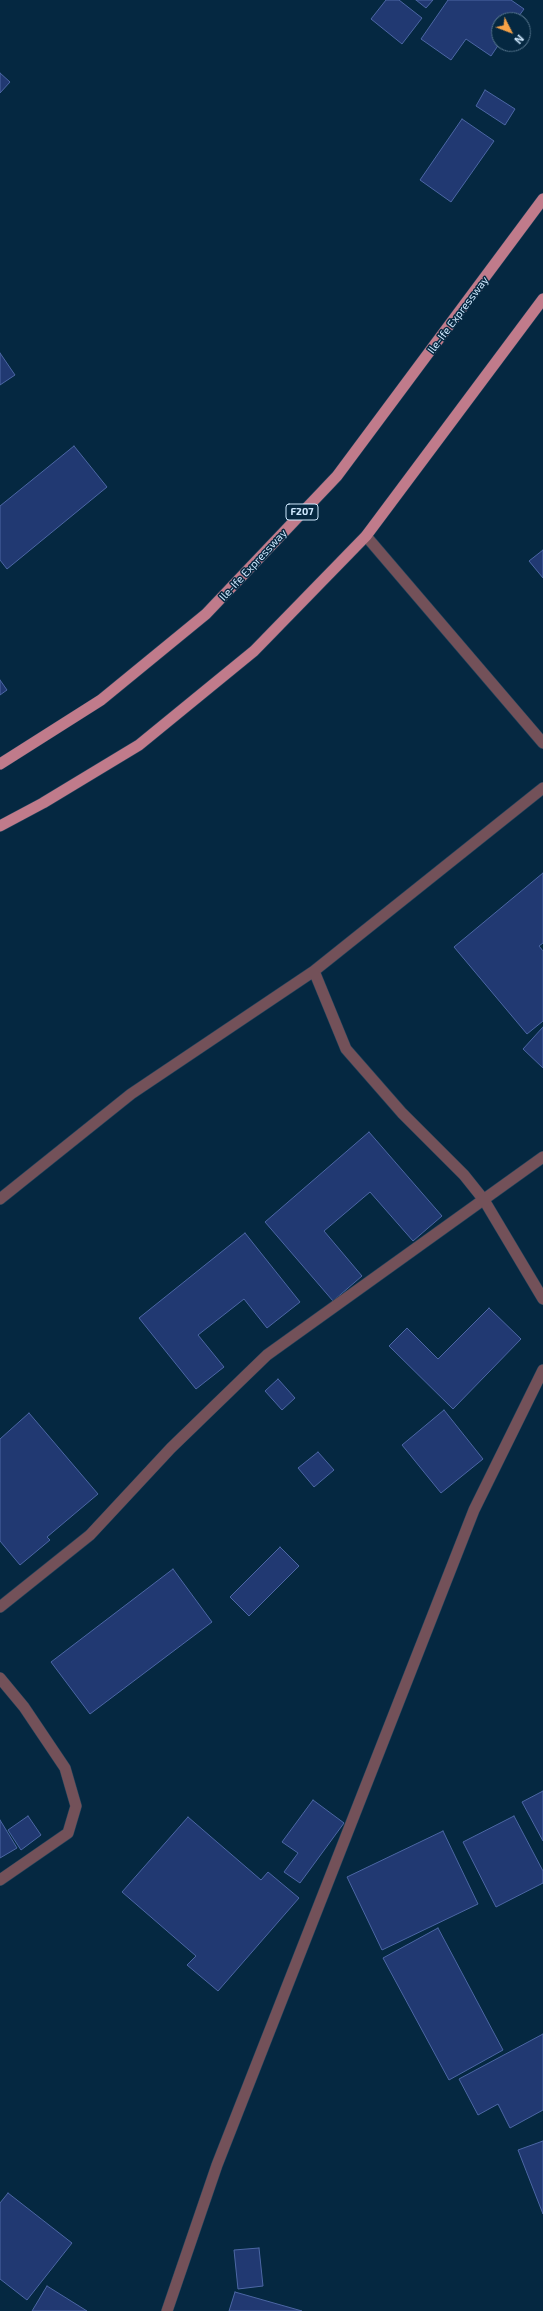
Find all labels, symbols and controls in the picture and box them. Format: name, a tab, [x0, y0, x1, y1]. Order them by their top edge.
north arrow	[491, 12, 531, 52]
text: N	[512, 32, 527, 47]
street label: Ile-Ife Expressway	[425, 274, 491, 356]
road number: F207	[286, 504, 318, 520]
street label: Ile-Ife Expressway	[216, 527, 290, 603]

